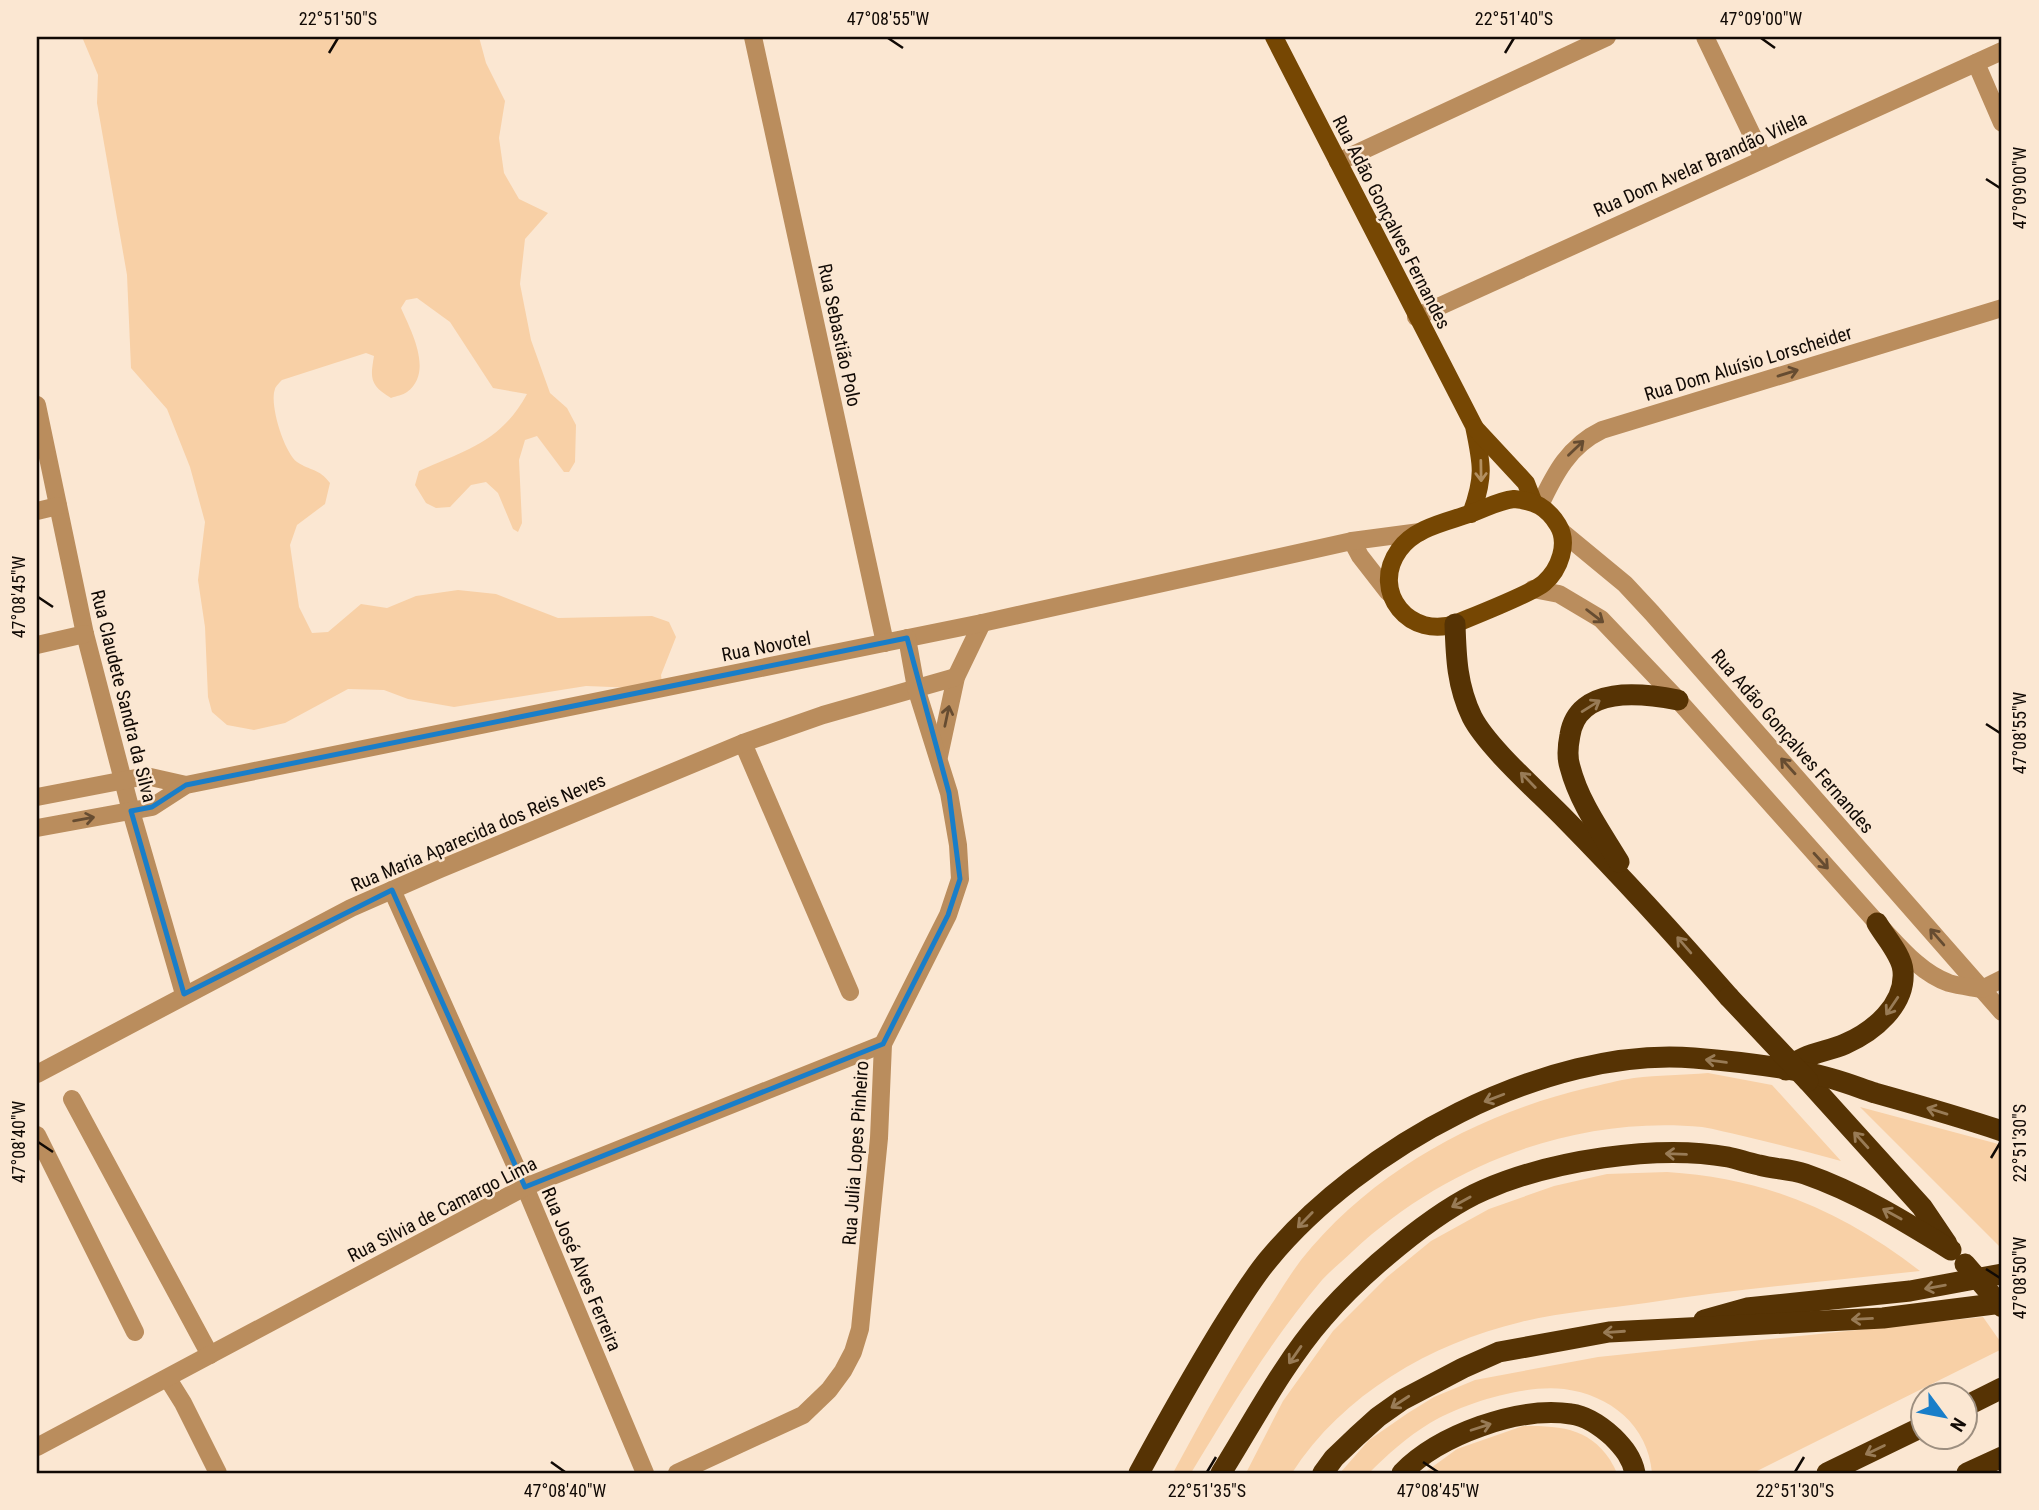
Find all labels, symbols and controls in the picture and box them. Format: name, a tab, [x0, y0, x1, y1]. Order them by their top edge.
text: 22°51'50"S	[299, 8, 377, 29]
text: 47°08'55"W	[847, 8, 930, 29]
text: 22°51'40"S	[1475, 8, 1553, 29]
text: 47°09'00"W	[1720, 8, 1803, 29]
street label: Rua Dom Avelar Brandão Vilela	[1590, 107, 1810, 222]
street label: Rua Adão Gonçalves Fernandes	[1328, 112, 1455, 333]
text: 47°09'00"W	[2009, 146, 2030, 229]
street label: Rua Sebastião Polo	[813, 262, 866, 409]
street label: Rua Dom Aluísio Lorscheider	[1641, 321, 1855, 406]
one-way arrow	[1777, 365, 1799, 378]
one-way arrow	[1567, 439, 1584, 456]
one-way arrow	[1474, 459, 1487, 482]
text: 47°08'45"W	[8, 555, 29, 638]
street label: Rua Claudete Sandra da Silva	[86, 587, 161, 805]
one-way arrow	[1585, 608, 1604, 623]
street label: Rua Novotel	[720, 627, 813, 666]
street label: Rua Adão Gonçalves Fernandes	[1706, 645, 1879, 838]
text: 47°08'55"W	[2009, 691, 2030, 774]
one-way arrow	[1580, 699, 1600, 713]
one-way arrow	[941, 705, 955, 728]
one-way arrow	[1780, 757, 1796, 775]
street label: Rua Maria Aparecida dos Reis Neves	[347, 768, 609, 897]
one-way arrow	[1519, 772, 1536, 789]
one-way arrow	[72, 812, 95, 826]
one-way arrow	[1813, 852, 1830, 869]
one-way arrow	[1929, 929, 1945, 947]
one-way arrow	[1676, 937, 1692, 955]
one-way arrow	[1885, 996, 1899, 1015]
one-way arrow	[1705, 1054, 1728, 1067]
street label: Rua Julia Lopes Pinheiro	[838, 1060, 873, 1246]
one-way arrow	[1484, 1092, 1506, 1105]
text: 47°08'40"W	[8, 1100, 29, 1183]
one-way arrow	[1926, 1103, 1948, 1116]
text: 22°51'30"S	[2009, 1104, 2030, 1182]
one-way arrow	[1853, 1132, 1870, 1149]
one-way arrow	[1665, 1147, 1688, 1161]
street label: Rua Silvia de Camargo Lima	[344, 1152, 541, 1267]
street label: Rua José Alves Ferreira	[537, 1184, 626, 1355]
one-way arrow	[1452, 1195, 1472, 1209]
one-way arrow	[1883, 1207, 1903, 1221]
one-way arrow	[1296, 1211, 1313, 1228]
text: 47°08'50"W	[2009, 1236, 2030, 1319]
one-way arrow	[1924, 1280, 1947, 1294]
one-way arrow	[1850, 1313, 1873, 1326]
one-way arrow	[1603, 1326, 1626, 1339]
one-way arrow	[1288, 1345, 1302, 1364]
north arrow	[1910, 1380, 1980, 1450]
one-way arrow	[1391, 1395, 1411, 1409]
text: N	[1945, 1414, 1971, 1436]
one-way arrow	[1470, 1420, 1492, 1432]
one-way arrow	[1865, 1443, 1886, 1457]
text: 47°08'40"W	[524, 1480, 607, 1501]
text: 22°51'35"S	[1168, 1480, 1246, 1501]
text: 47°08'45"W	[1397, 1480, 1480, 1501]
text: 22°51'30"S	[1756, 1480, 1834, 1501]

